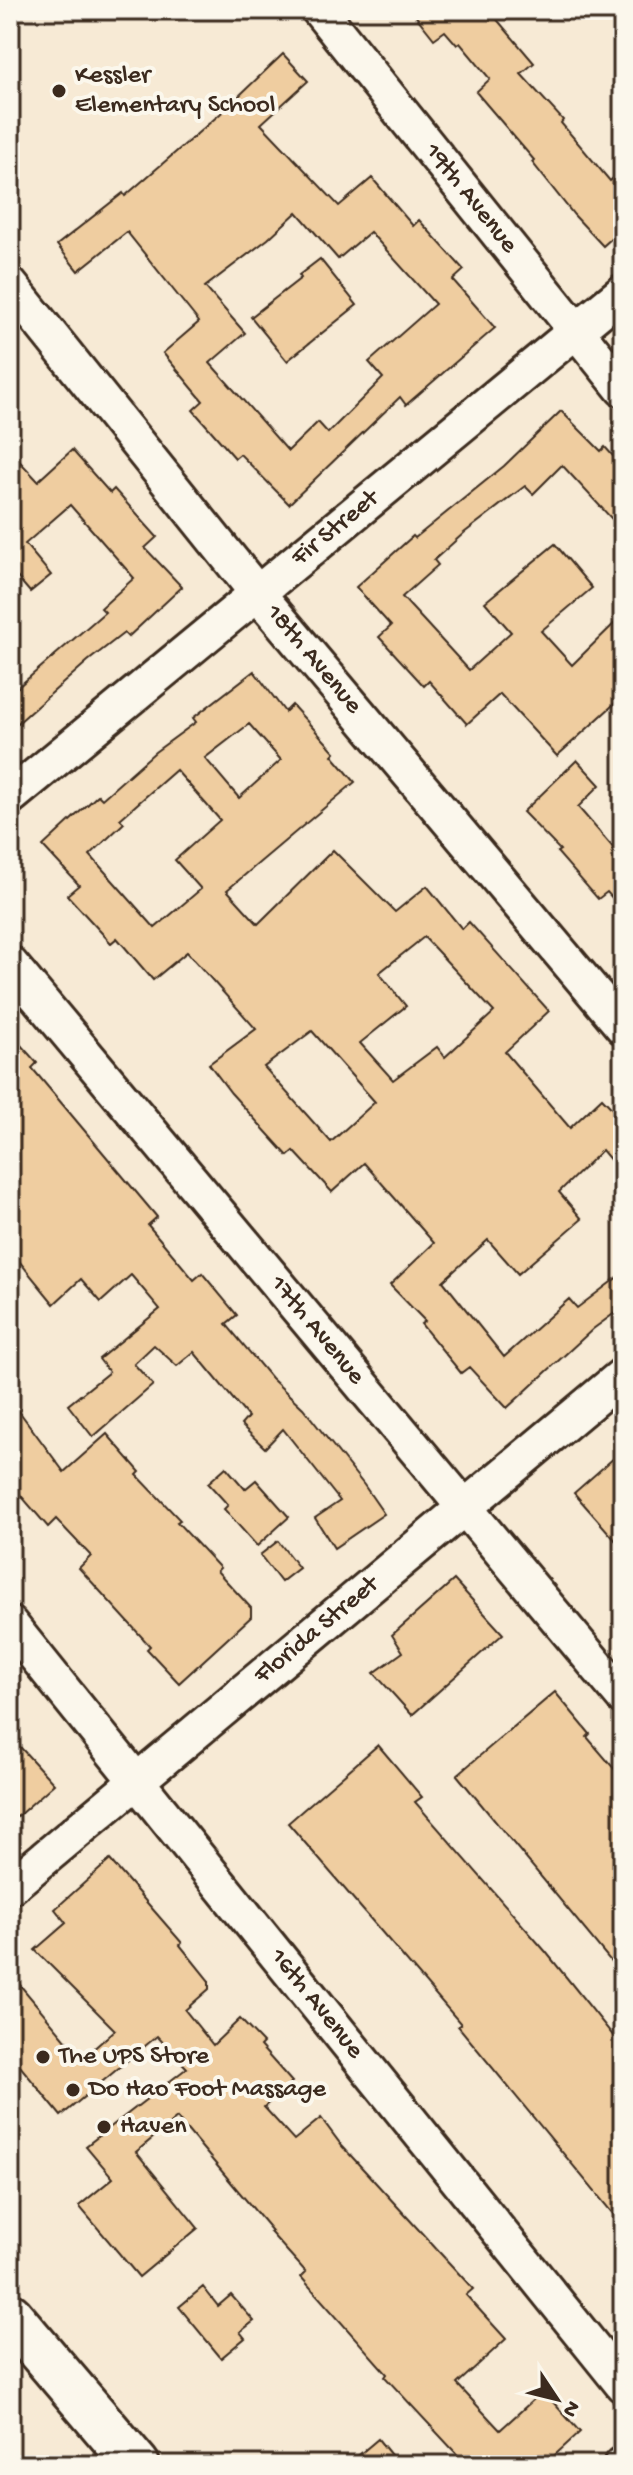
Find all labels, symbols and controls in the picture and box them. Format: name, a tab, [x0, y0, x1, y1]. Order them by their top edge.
place label: Kessler Elementary School	[75, 61, 275, 122]
marker: Kessler Elementary School	[50, 82, 68, 100]
street label: 19th Avenue	[416, 137, 524, 261]
street label: Fir Street	[285, 482, 387, 574]
street label: 18th Avenue	[258, 598, 369, 721]
street label: 17th Avenue	[261, 1269, 372, 1392]
street label: Florida Street	[248, 1568, 387, 1692]
street label: 16th Avenue	[262, 1942, 370, 2066]
place label: The UPS Store	[57, 2042, 209, 2073]
marker: The UPS Store	[34, 2048, 52, 2066]
place label: Do Hao Foot Massage	[87, 2075, 326, 2106]
marker: Do Hao Foot Massage	[64, 2081, 82, 2099]
place label: Haven	[120, 2112, 187, 2143]
marker: Haven	[95, 2118, 113, 2136]
north arrow	[517, 2359, 597, 2439]
text: N	[555, 2395, 585, 2422]

